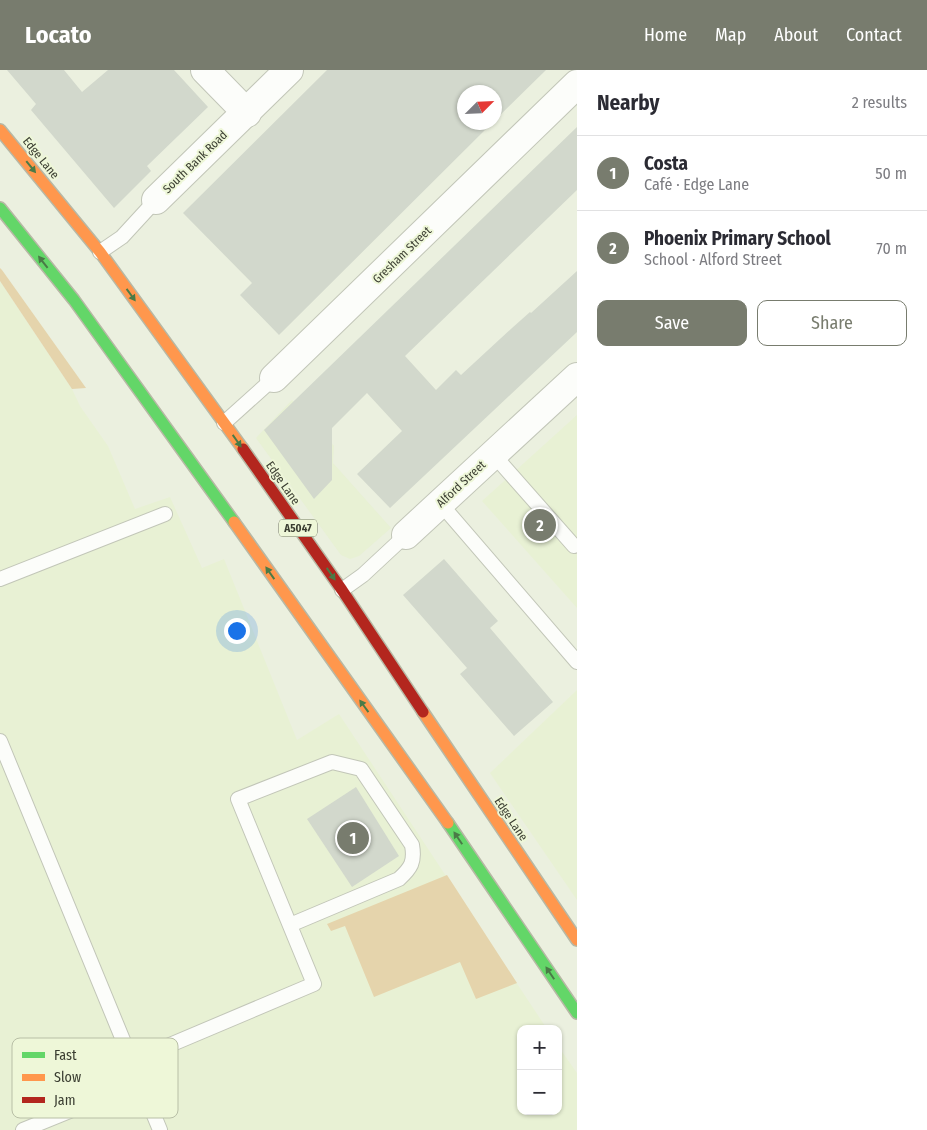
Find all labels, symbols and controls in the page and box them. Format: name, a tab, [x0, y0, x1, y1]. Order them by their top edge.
text: Locato	[25, 21, 91, 49]
text: Home	[644, 24, 687, 46]
text: Map	[715, 24, 746, 46]
text: About	[774, 24, 818, 46]
text: Contact	[846, 24, 902, 46]
north arrow	[457, 85, 502, 130]
text: Nearby	[597, 90, 659, 116]
text: 2 results	[852, 93, 907, 112]
street label: South Bank Road	[160, 128, 230, 196]
street label: Edge Lane	[20, 134, 62, 182]
text: Costa	[644, 152, 688, 175]
one-way arrow	[25, 161, 36, 174]
text: 1	[610, 164, 616, 183]
text: 50 m	[875, 164, 907, 183]
text: Café · Edge Lane	[644, 175, 749, 194]
street label: Gresham Street	[370, 224, 434, 286]
text: Phoenix Primary School	[644, 227, 831, 250]
text: 2	[609, 239, 617, 258]
text: 70 m	[876, 239, 907, 258]
text: School · Alford Street	[644, 250, 782, 269]
one-way arrow	[38, 256, 49, 269]
one-way arrow	[126, 288, 136, 302]
button: Save	[597, 300, 747, 346]
button: Share	[757, 300, 907, 346]
one-way arrow	[232, 434, 242, 448]
street label: Alford Street	[434, 458, 488, 510]
street label: Edge Lane	[263, 459, 303, 507]
pin: 2	[524, 506, 556, 544]
road number: A5047	[279, 519, 317, 536]
one-way arrow	[265, 567, 275, 580]
one-way arrow	[325, 567, 336, 580]
your location	[224, 618, 250, 644]
one-way arrow	[359, 699, 369, 713]
street label: Edge Lane	[491, 795, 531, 843]
pin: 1	[337, 819, 369, 857]
one-way arrow	[453, 831, 463, 845]
one-way arrow	[545, 966, 555, 979]
map controls	[517, 1025, 562, 1115]
button: +	[517, 1025, 562, 1070]
legend	[12, 1038, 178, 1118]
text: Fast	[54, 1047, 77, 1064]
text: Slow	[54, 1069, 81, 1086]
button: −	[517, 1070, 562, 1115]
text: Jam	[54, 1092, 75, 1109]

